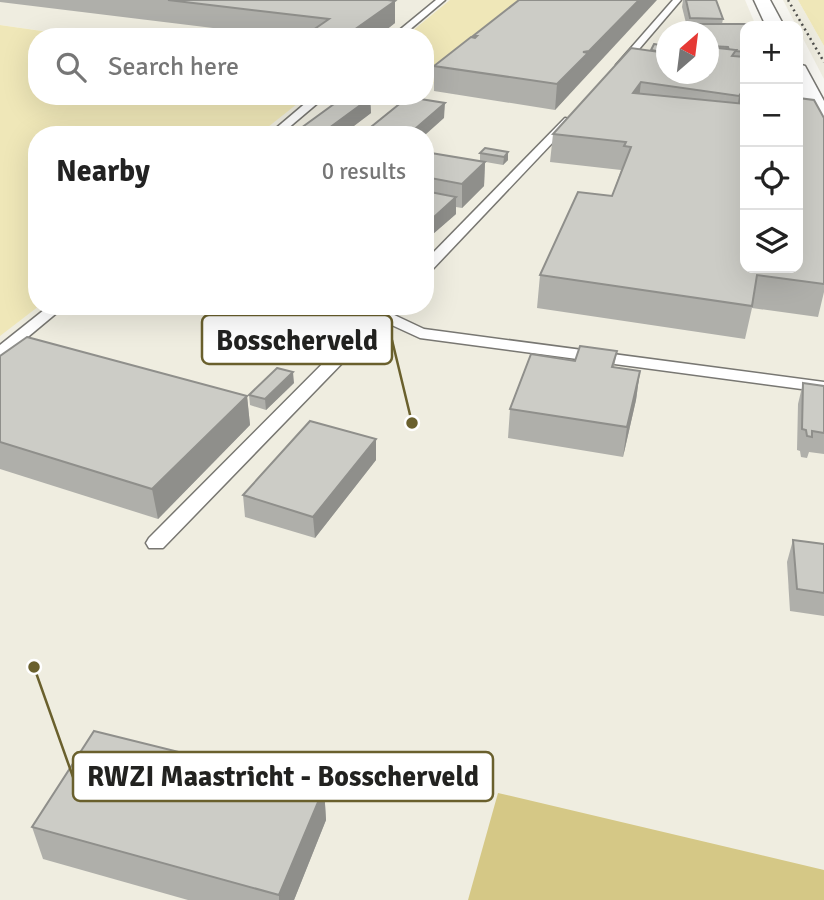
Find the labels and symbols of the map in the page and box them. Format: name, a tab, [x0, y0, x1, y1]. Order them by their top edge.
north arrow	[656, 21, 719, 84]
callout: Bosscherveld	[202, 315, 392, 364]
text: Bosscherveld	[216, 324, 378, 358]
callout: RWZI Maastricht - Bosscherveld	[73, 752, 493, 801]
text: RWZI Maastricht - Bosscherveld	[87, 760, 479, 794]

